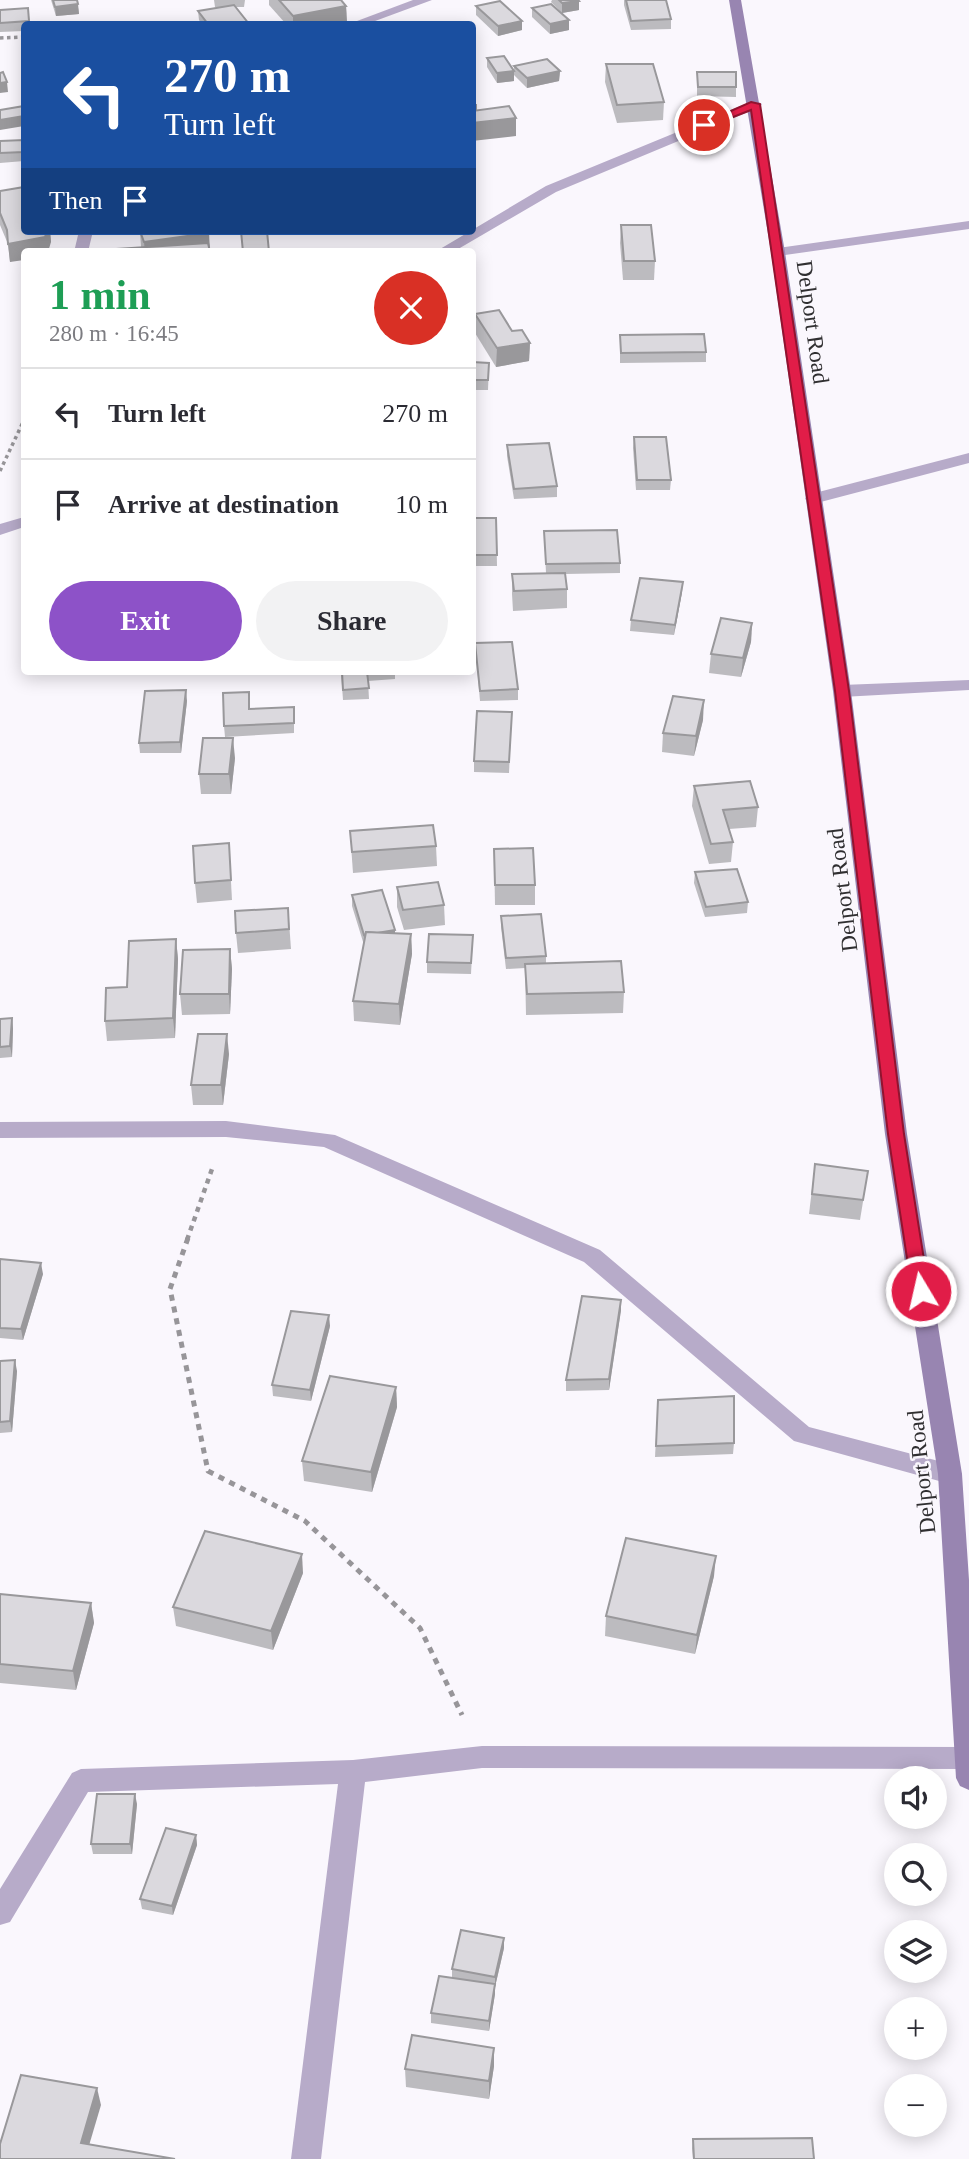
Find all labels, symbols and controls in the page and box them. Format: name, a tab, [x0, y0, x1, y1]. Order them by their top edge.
text: 270 m	[164, 48, 291, 103]
icon: left	[49, 49, 140, 140]
pin	[674, 95, 734, 155]
text: Turn left	[164, 106, 276, 142]
icon: arrive	[685, 106, 723, 144]
icon: arrive	[116, 182, 154, 220]
text: Then	[49, 186, 102, 215]
street label: Delport Road	[791, 259, 834, 386]
button: close	[374, 271, 448, 345]
text: 1 min	[49, 272, 151, 318]
text: 280 m · 16:45	[49, 321, 179, 346]
icon: left	[49, 395, 87, 433]
text: Turn left	[108, 399, 206, 428]
text: 270 m	[382, 399, 448, 428]
icon: arrive	[49, 486, 87, 524]
text: Arrive at destination	[108, 490, 339, 519]
text: 10 m	[395, 490, 448, 519]
button: Exit	[49, 581, 242, 661]
button: Share	[256, 581, 448, 661]
street label: Delport Road	[822, 826, 862, 953]
position arrow	[884, 1254, 958, 1328]
street label: Delport Road	[903, 1408, 940, 1535]
map controls	[884, 1766, 947, 2137]
button: sound	[884, 1766, 947, 1829]
button: search	[884, 1843, 947, 1906]
button: layers	[884, 1920, 947, 1983]
button: +	[884, 1997, 947, 2060]
button: −	[884, 2074, 947, 2137]

